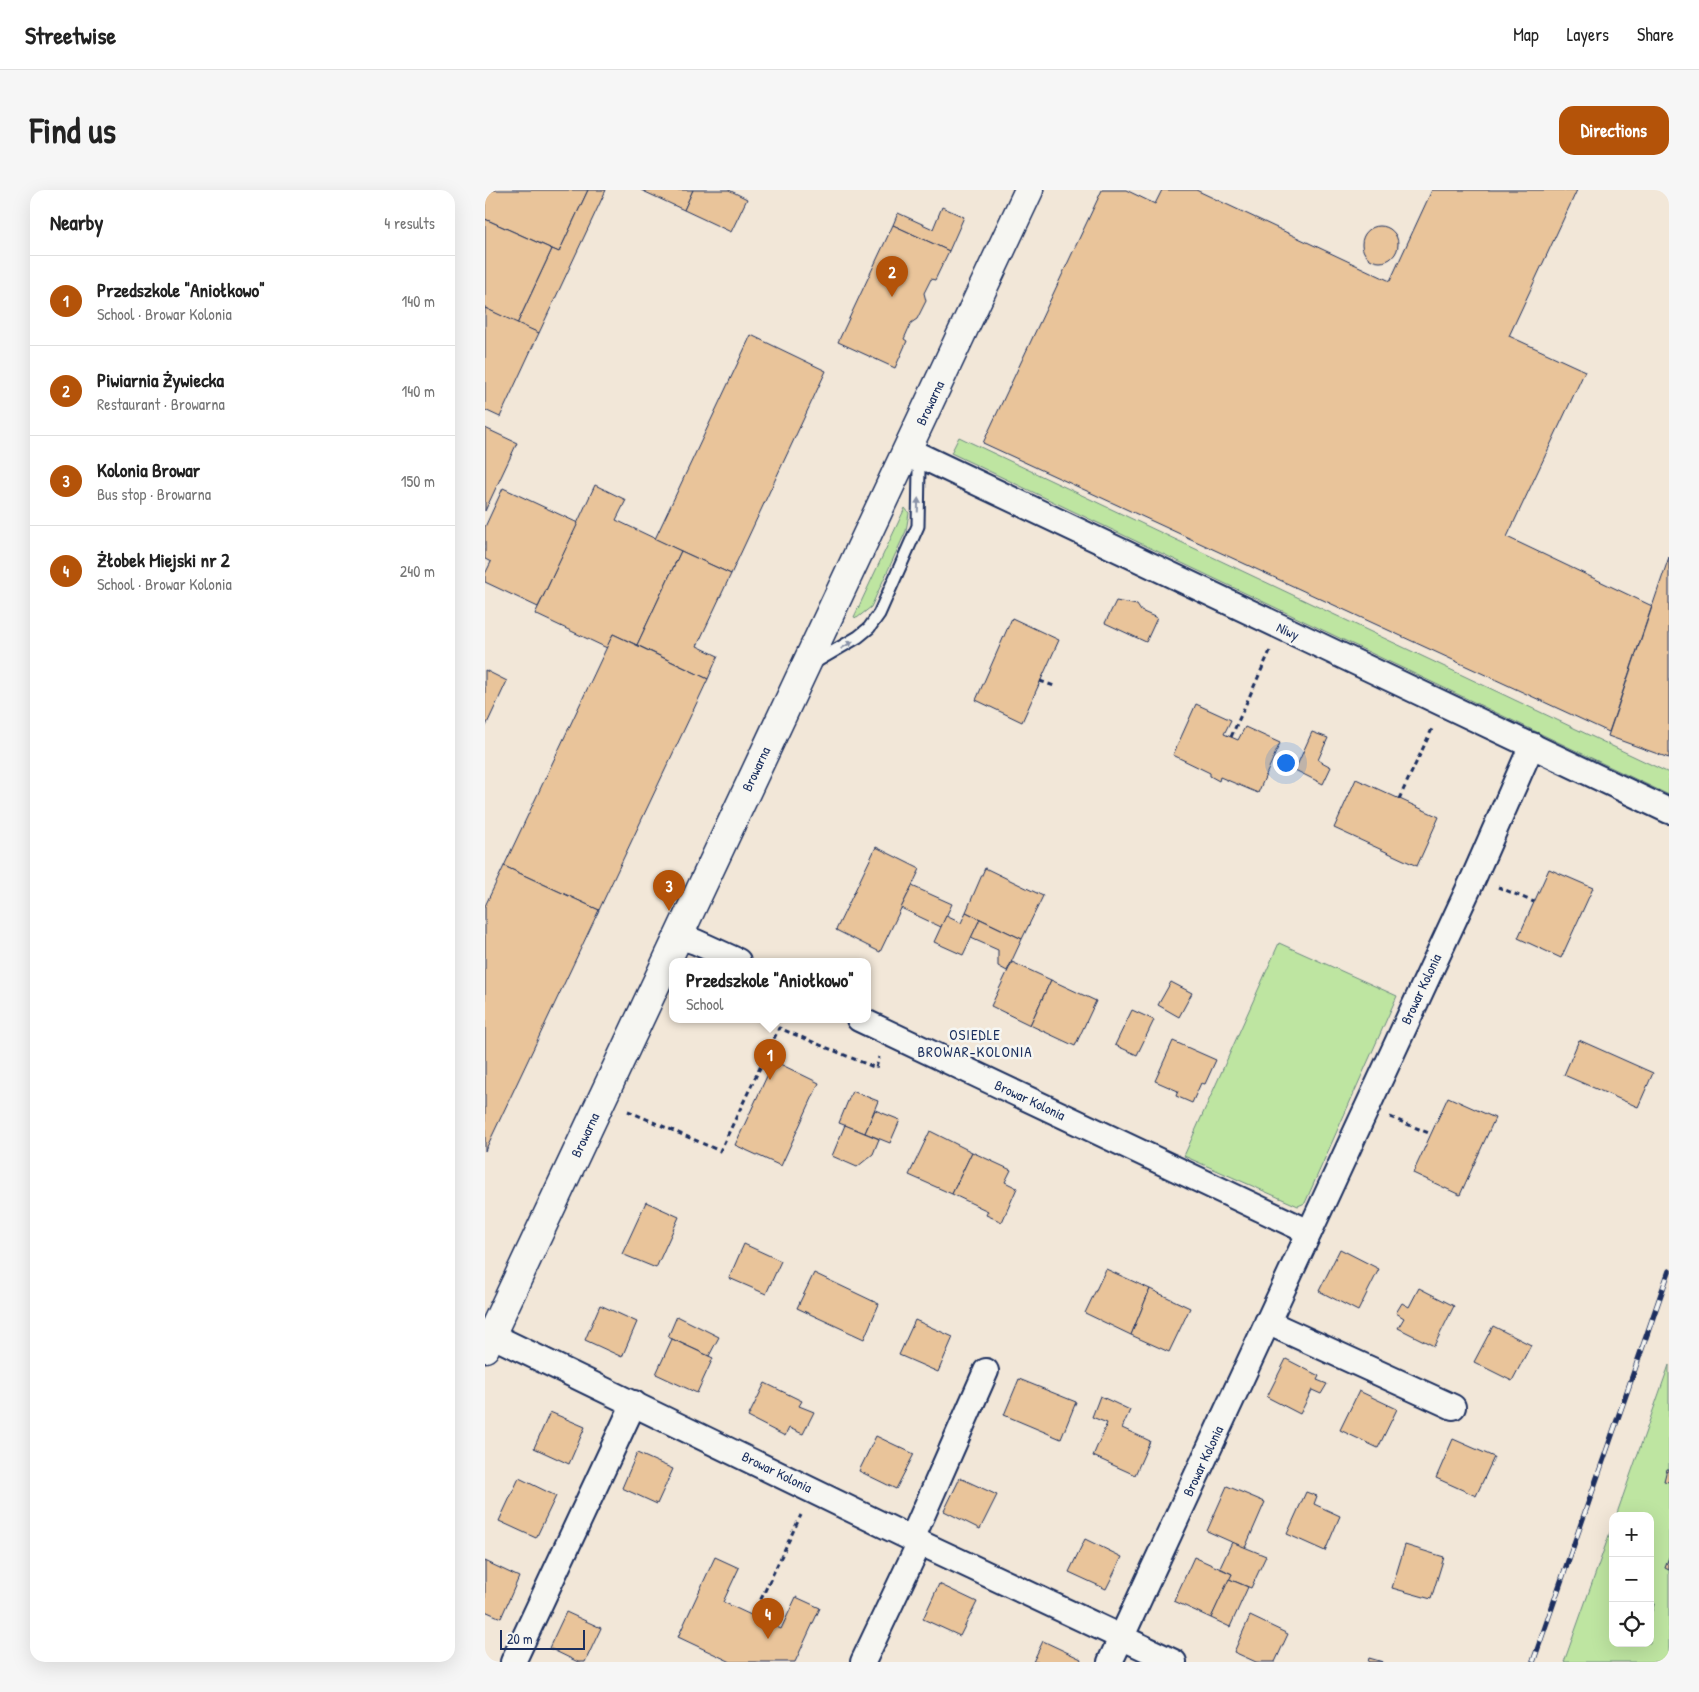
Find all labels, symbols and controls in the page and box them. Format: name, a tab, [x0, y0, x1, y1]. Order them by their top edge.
text: Streetwise	[25, 19, 116, 51]
text: Map	[1513, 22, 1539, 47]
text: Layers	[1567, 22, 1609, 47]
text: Share	[1637, 22, 1674, 47]
button: Directions	[1559, 106, 1669, 155]
text: Find us	[30, 107, 116, 154]
text: Nearby	[50, 208, 103, 237]
text: 4 results	[384, 212, 435, 234]
pin: 2	[876, 256, 908, 297]
text: Przedszkole "Aniołkowo"	[97, 277, 265, 303]
text: 1	[63, 290, 69, 312]
text: 140 m	[401, 290, 435, 312]
text: School · Browar Kolonia	[97, 303, 232, 325]
text: Piwiarnia Żywiecka	[97, 367, 224, 393]
street label: Browarna	[911, 377, 948, 428]
text: 2	[62, 380, 70, 402]
text: 140 m	[401, 380, 435, 402]
text: Restaurant · Browarna	[97, 393, 225, 415]
text: Kolonia Browar	[97, 457, 200, 483]
text: 3	[62, 470, 70, 492]
text: 150 m	[401, 470, 435, 492]
text: Bus stop · Browarna	[97, 483, 211, 505]
one-way arrow	[915, 496, 923, 512]
text: Żłobek Miejski nr 2	[97, 547, 230, 573]
text: 4	[63, 560, 69, 582]
text: 240 m	[400, 560, 435, 582]
text: School · Browar Kolonia	[97, 573, 232, 595]
street label: Niwy	[1273, 617, 1303, 645]
one-way arrow	[840, 640, 853, 649]
street label: Browarna	[737, 743, 774, 794]
your location	[1273, 750, 1299, 776]
pin: 3	[653, 870, 685, 911]
street label: Browar Kolonia	[1396, 950, 1445, 1027]
popup	[669, 958, 871, 1023]
text: Przedszkole "Aniołkowo"	[686, 967, 854, 993]
text: School	[686, 993, 723, 1015]
district label: OSIEDLE BROWAR-KOLONIA	[917, 1024, 1033, 1062]
pin: 1	[754, 1039, 786, 1080]
street label: Browar Kolonia	[992, 1075, 1069, 1124]
street label: Browarna	[566, 1109, 603, 1160]
street label: Browar Kolonia	[1178, 1422, 1227, 1499]
street label: Browar Kolonia	[739, 1446, 816, 1497]
map controls	[1609, 1512, 1654, 1647]
button: +	[1609, 1512, 1654, 1557]
button: −	[1609, 1557, 1654, 1602]
pin: 4	[752, 1598, 784, 1639]
button: locate	[1609, 1602, 1654, 1647]
scale bar	[500, 1627, 585, 1650]
text: 20 m	[507, 1629, 533, 1648]

